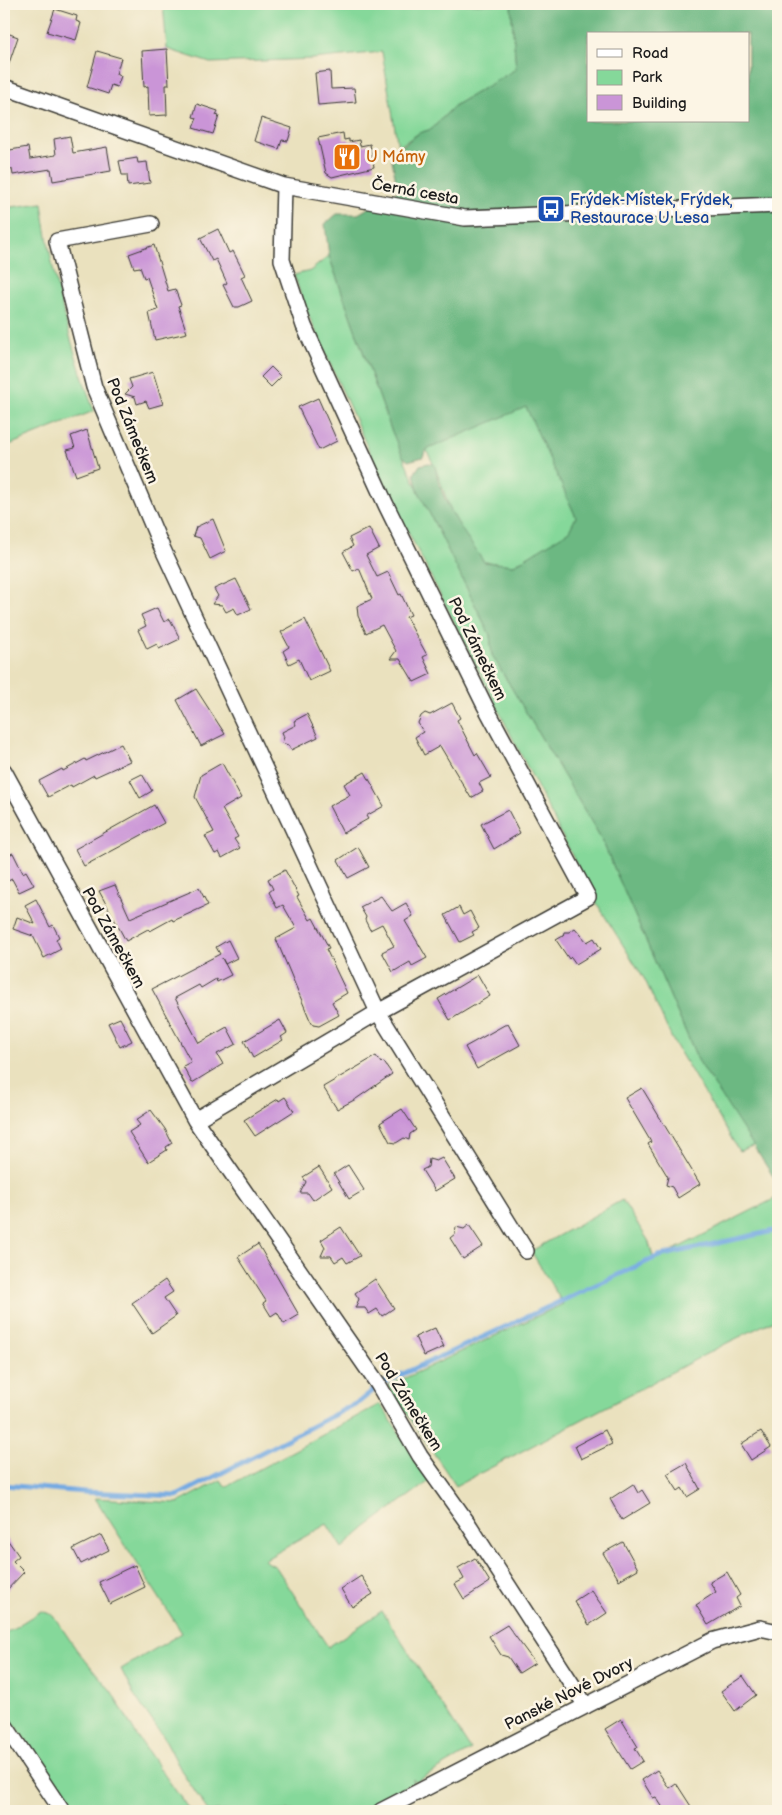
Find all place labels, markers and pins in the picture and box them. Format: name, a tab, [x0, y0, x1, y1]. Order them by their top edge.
restaurant icon: U Mámy	[332, 142, 362, 172]
place label: U Mámy	[366, 148, 426, 167]
place label: Frýdek-Místek, Frýdek, Restaurace U Lesa	[570, 191, 733, 228]
bus stop icon: Frýdek-Místek, Frýdek, Restaurace U Lesa	[536, 194, 566, 224]

